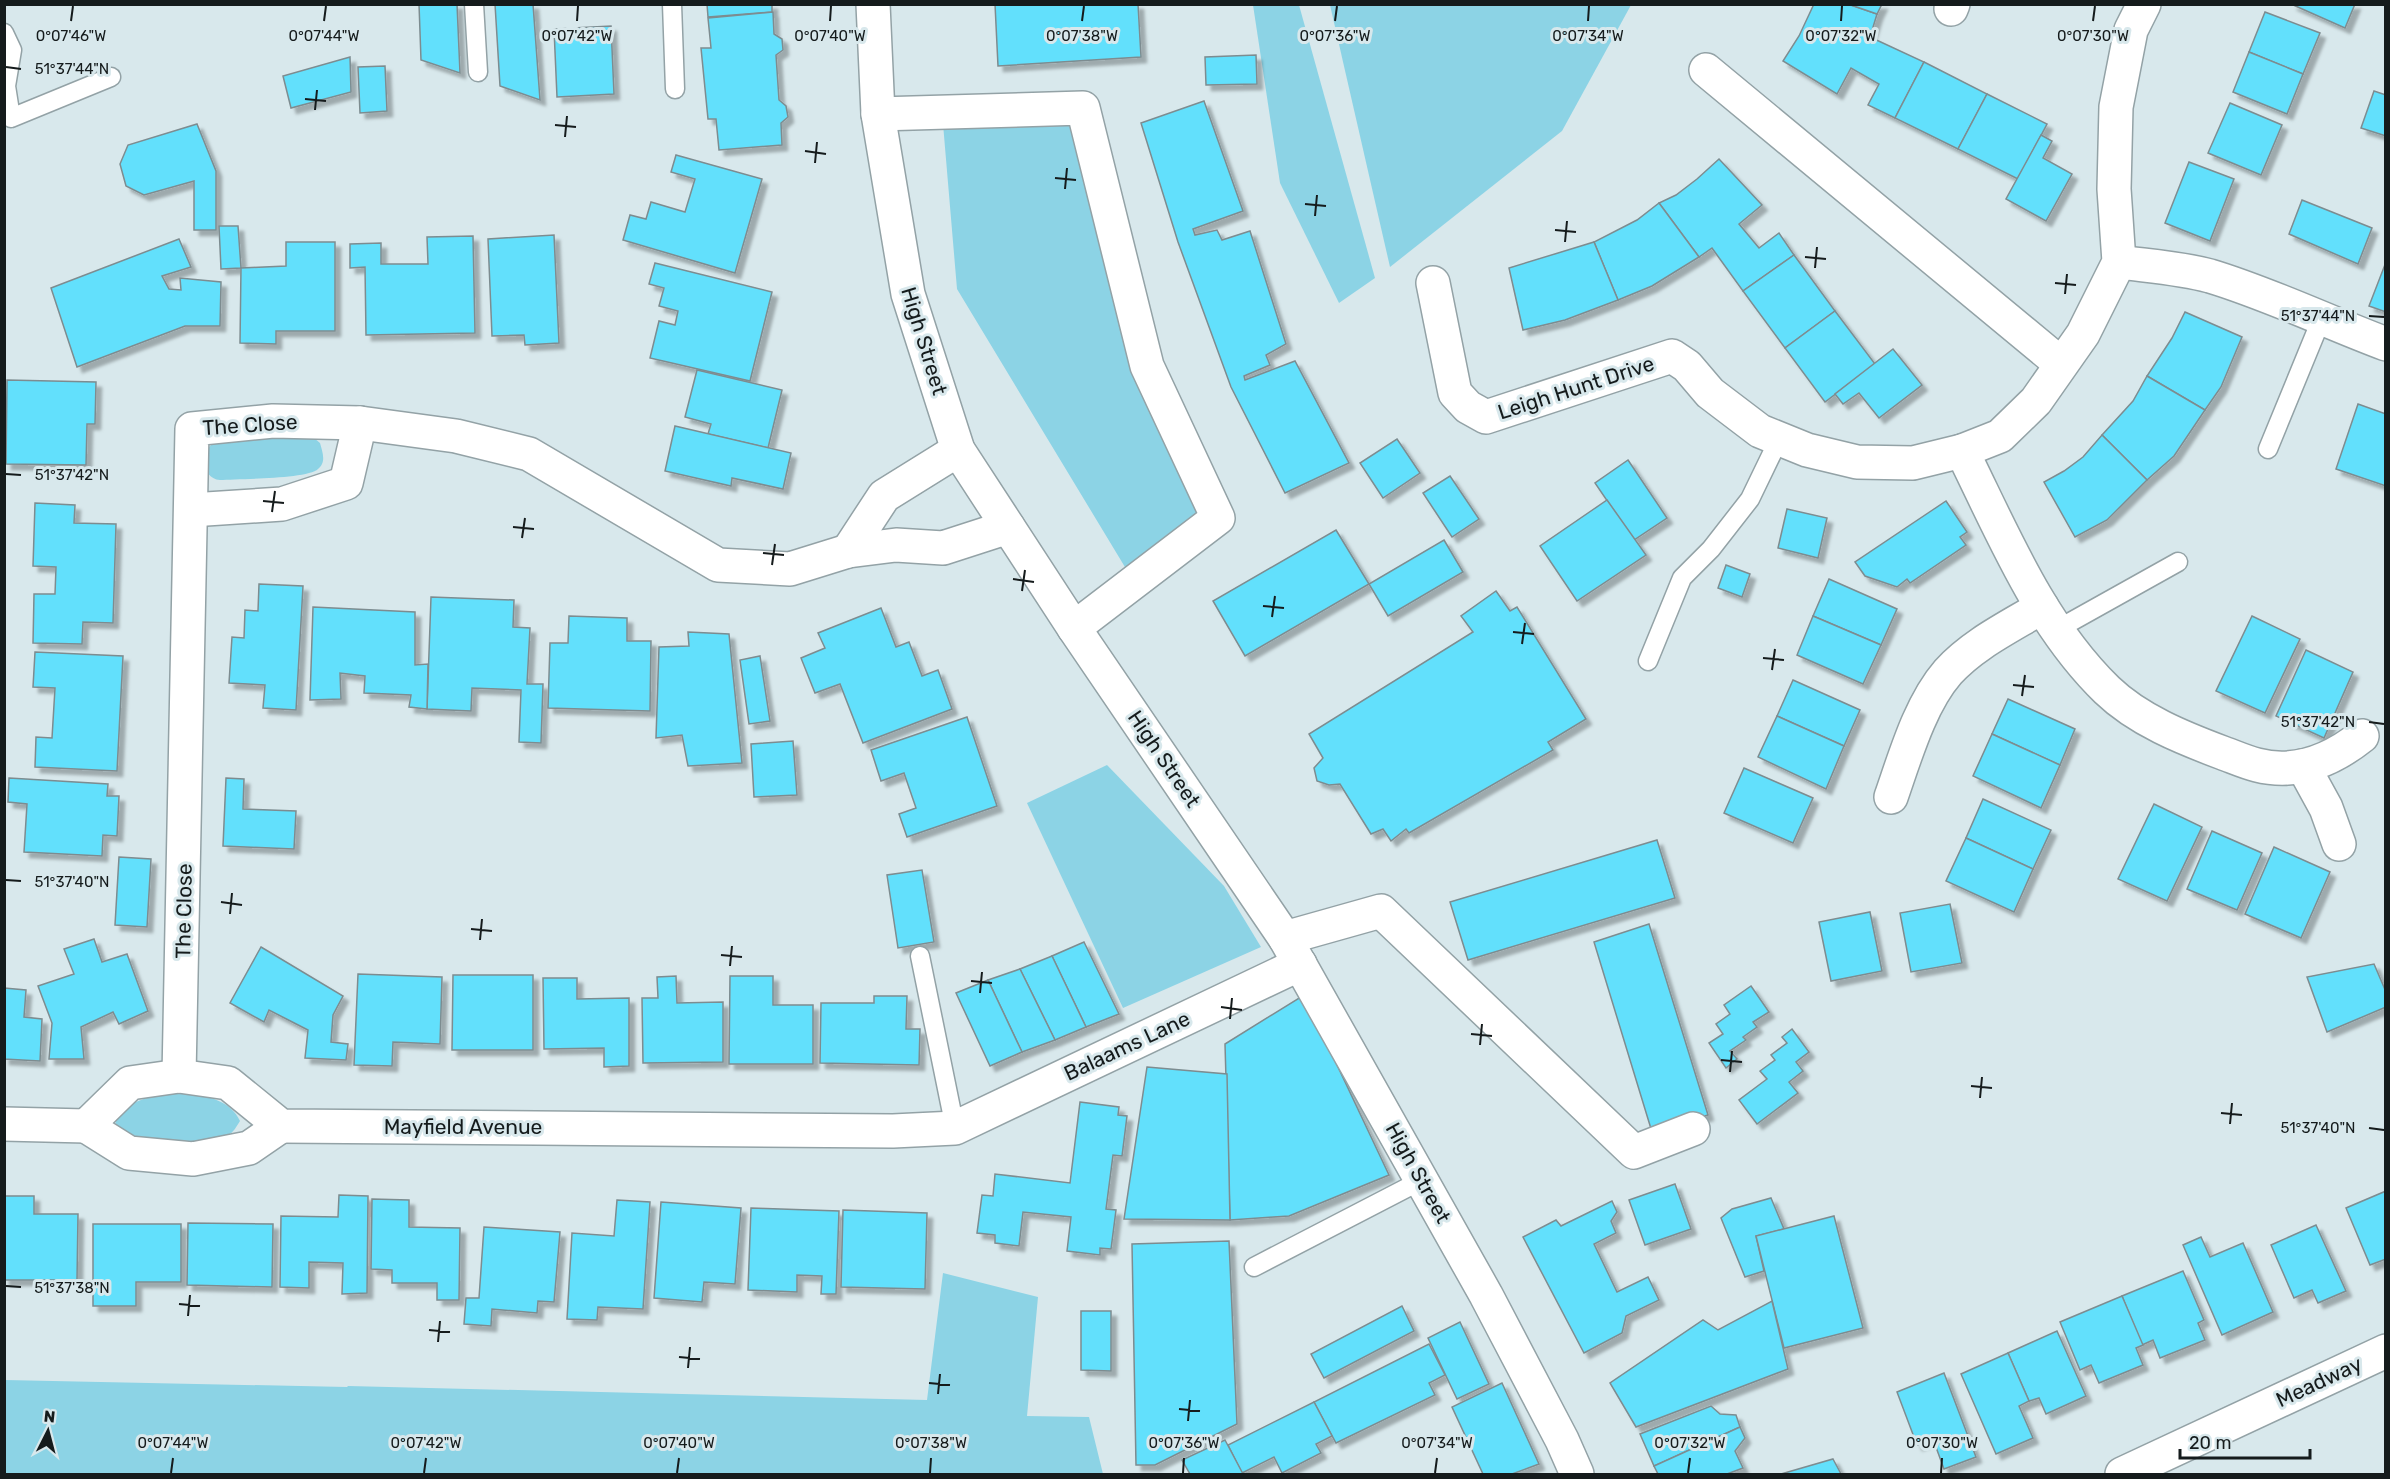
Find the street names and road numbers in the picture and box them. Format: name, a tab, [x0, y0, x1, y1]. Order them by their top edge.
street label: High Street	[896, 284, 953, 398]
street label: Leigh Hunt Drive	[1494, 350, 1657, 425]
street label: The Close	[202, 409, 298, 440]
street label: High Street	[1123, 706, 1206, 812]
street label: The Close	[170, 863, 197, 959]
street label: Balaams Lane	[1060, 1005, 1194, 1086]
street label: Mayfield Avenue	[384, 1114, 542, 1139]
street label: High Street	[1381, 1118, 1456, 1227]
street label: Meadway	[2272, 1351, 2366, 1412]

